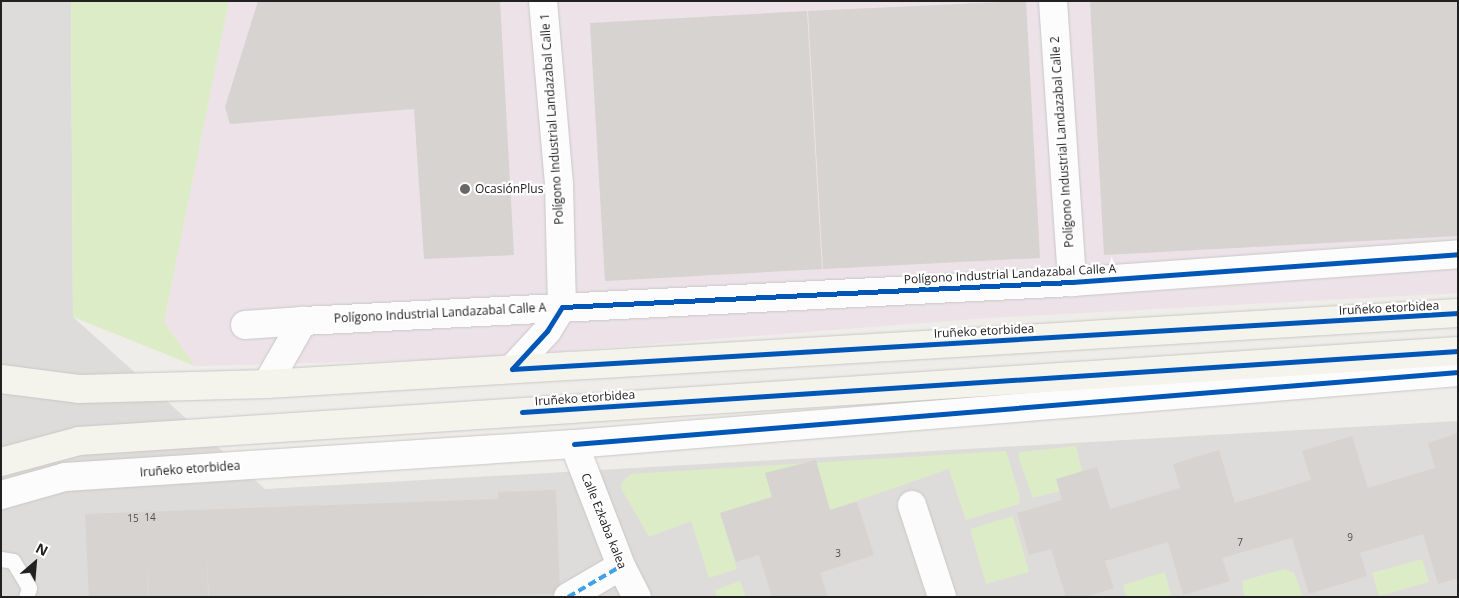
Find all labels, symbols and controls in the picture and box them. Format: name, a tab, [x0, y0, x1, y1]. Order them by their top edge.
street label: Polígono Industrial Landazabal Calle 1	[537, 13, 567, 225]
street label: Polígono Industrial Landazabal Calle 2	[1047, 36, 1077, 248]
place label: OcasiónPlus	[475, 182, 543, 196]
marker: OcasiónPlus	[459, 183, 471, 195]
street label: Polígono Industrial Landazabal Calle A	[903, 261, 1117, 287]
street label: Iruñeko etorbidea	[1338, 298, 1440, 318]
street label: Polígono Industrial Landazabal Calle A	[333, 300, 547, 326]
street label: Iruñeko etorbidea	[933, 321, 1035, 341]
street label: Iruñeko etorbidea	[534, 387, 636, 409]
street label: Iruñeko etorbidea	[139, 458, 241, 480]
street label: Calle Ezkaba kalea	[578, 471, 630, 571]
house number: 14	[144, 512, 156, 524]
house number: 15	[127, 513, 139, 525]
house number: 9	[1347, 532, 1353, 544]
house number: 7	[1237, 537, 1243, 549]
north arrow	[10, 538, 60, 588]
text: N	[33, 538, 51, 560]
house number: 3	[835, 548, 841, 560]

